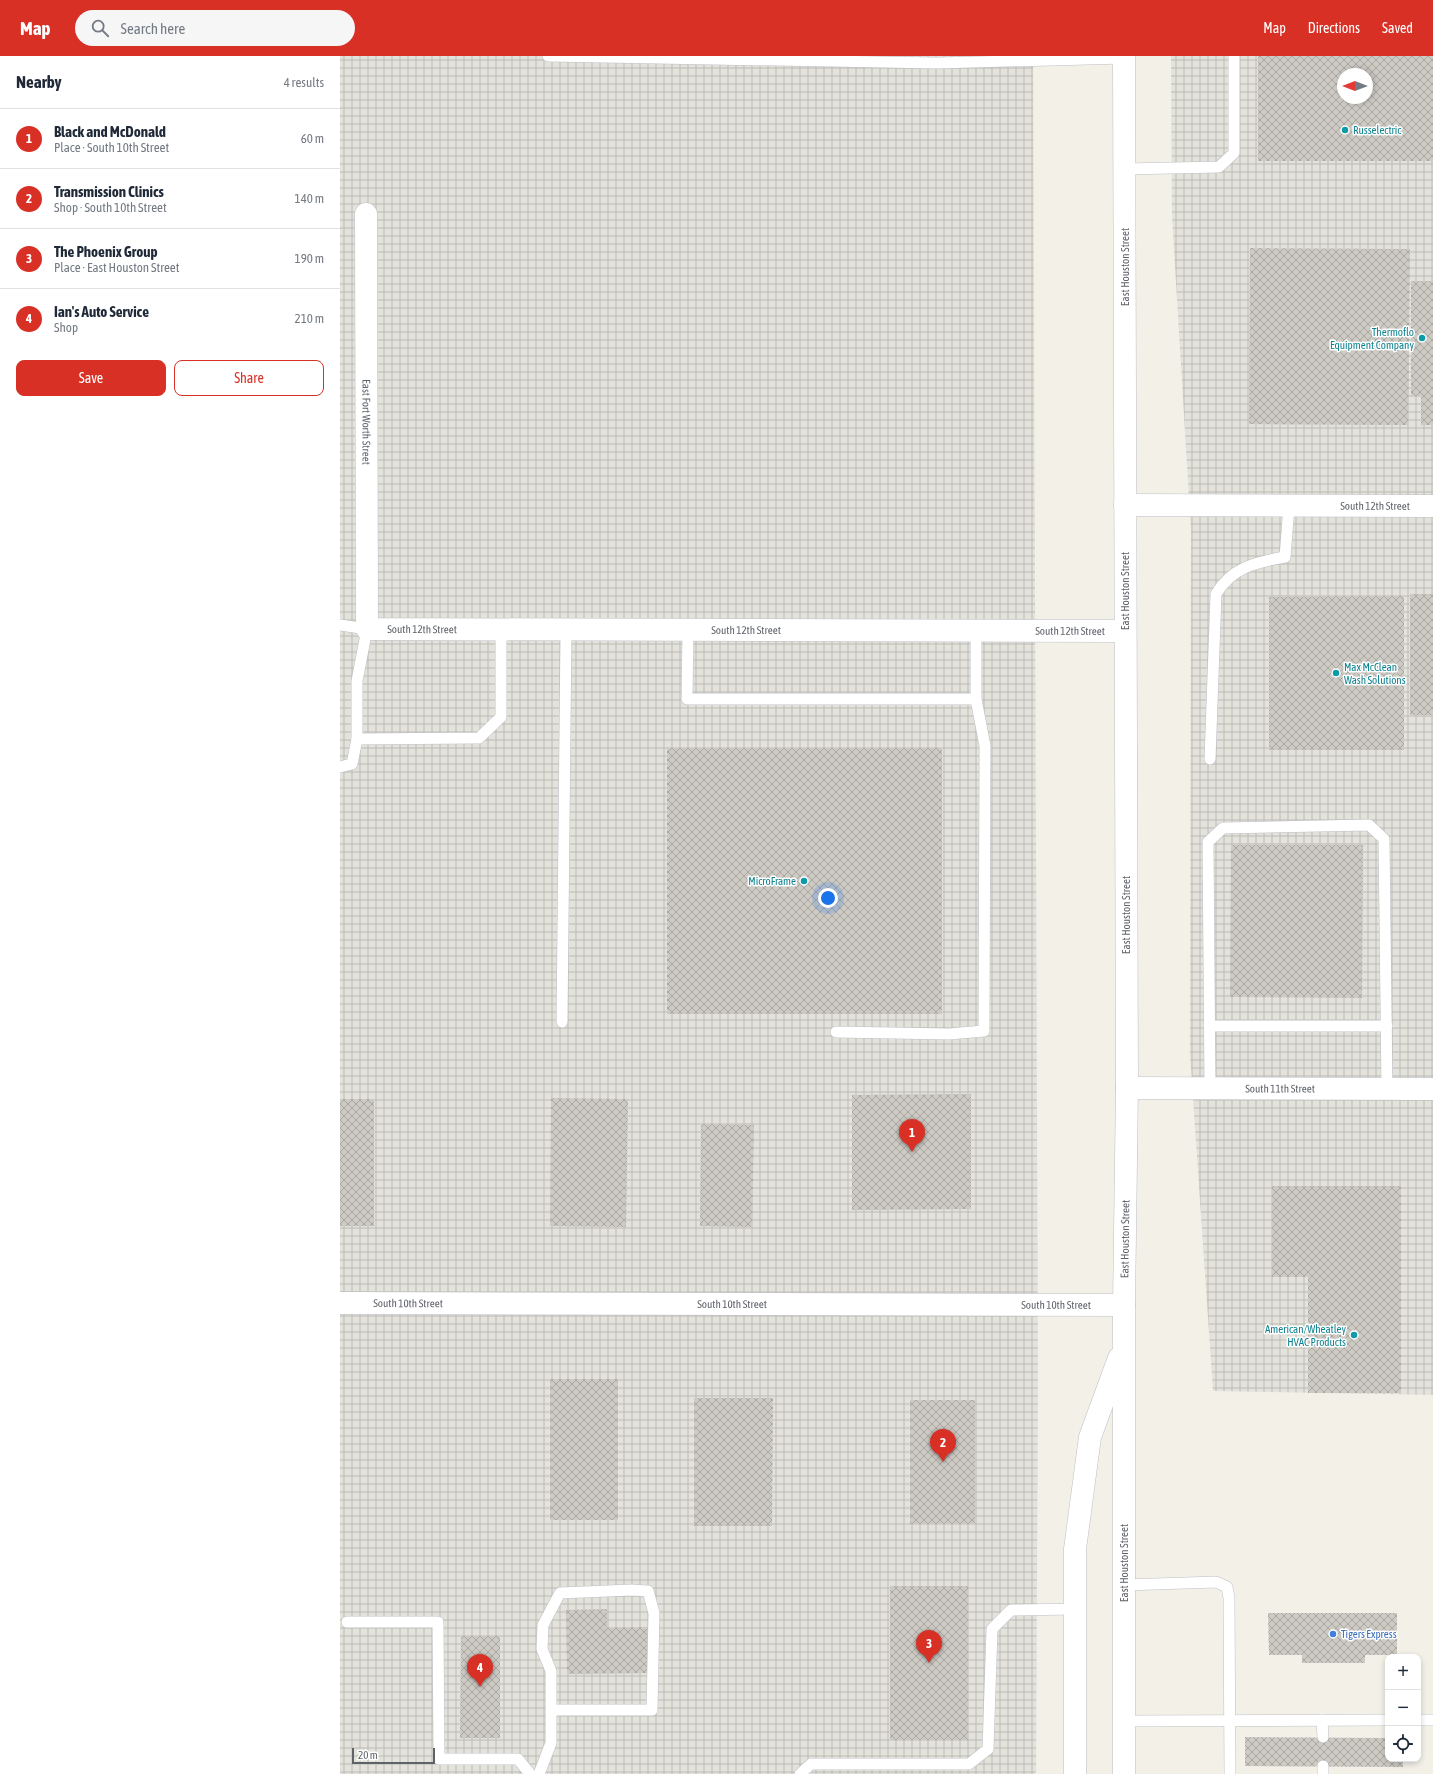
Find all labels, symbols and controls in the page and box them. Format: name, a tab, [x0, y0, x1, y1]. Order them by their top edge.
search box	[75, 10, 355, 46]
text: Map	[20, 17, 51, 39]
icon: search	[89, 17, 111, 39]
text: Search here	[121, 20, 185, 37]
text: Map	[1263, 20, 1286, 36]
text: Directions	[1308, 20, 1360, 36]
text: Saved	[1382, 20, 1413, 36]
north arrow	[1337, 68, 1373, 104]
text: Nearby	[16, 72, 62, 92]
text: 4 results	[284, 75, 324, 90]
text: Black and McDonald	[54, 123, 166, 140]
place label: Russelectric	[1353, 124, 1402, 136]
marker: Russelectric	[1340, 125, 1350, 135]
text: 1	[26, 131, 32, 146]
text: 60 m	[301, 131, 324, 146]
text: Place · South 10th Street	[54, 140, 169, 155]
text: Transmission Clinics	[54, 183, 164, 200]
text: 2	[26, 191, 32, 206]
text: 140 m	[295, 191, 324, 206]
text: Shop · South 10th Street	[54, 200, 167, 215]
street label: East Houston Street	[1119, 228, 1131, 306]
text: The Phoenix Group	[54, 243, 158, 260]
text: 3	[26, 251, 32, 266]
text: 190 m	[295, 251, 324, 266]
text: Place · East Houston Street	[54, 260, 179, 275]
text: Ian's Auto Service	[54, 303, 149, 320]
text: 4	[26, 311, 32, 326]
text: 210 m	[295, 311, 324, 326]
text: Shop	[54, 320, 78, 335]
place label: Thermoflo Equipment Company	[1330, 326, 1414, 351]
marker: Thermoflo Equipment Company	[1417, 333, 1427, 343]
button: Save	[16, 360, 166, 396]
button: Share	[174, 360, 324, 396]
street label: East Fort Worth Street	[360, 379, 373, 465]
street label: South 12th Street	[1340, 500, 1410, 512]
street label: East Houston Street	[1119, 552, 1131, 630]
street label: South 12th Street	[387, 623, 457, 635]
street label: South 12th Street	[711, 624, 781, 636]
street label: South 12th Street	[1035, 625, 1105, 637]
place label: Max McClean Wash Solutions	[1344, 661, 1406, 686]
marker: Max McClean Wash Solutions	[1331, 668, 1341, 678]
place label: MicroFrame	[748, 875, 796, 887]
marker: MicroFrame	[799, 876, 809, 886]
street label: East Houston Street	[1120, 876, 1132, 954]
your location	[818, 888, 838, 908]
street label: South 11th Street	[1245, 1082, 1315, 1095]
pin: 1	[899, 1119, 925, 1152]
street label: East Houston Street	[1118, 1200, 1131, 1278]
street label: South 10th Street	[373, 1297, 443, 1309]
street label: South 10th Street	[697, 1298, 767, 1310]
street label: South 10th Street	[1021, 1299, 1091, 1311]
place label: American/Wheatley HVAC Products	[1265, 1323, 1346, 1348]
marker: American/Wheatley HVAC Products	[1349, 1330, 1359, 1340]
pin: 2	[930, 1429, 956, 1462]
street label: East Houston Street	[1118, 1524, 1130, 1602]
place label: Tigers Express	[1341, 1628, 1397, 1640]
marker: Tigers Express	[1328, 1629, 1338, 1639]
pin: 3	[916, 1630, 942, 1663]
pin: 4	[467, 1654, 493, 1687]
map controls	[1385, 1654, 1421, 1762]
button: +	[1385, 1654, 1421, 1690]
button: −	[1385, 1690, 1421, 1726]
button: locate	[1385, 1726, 1421, 1762]
scale bar	[352, 1746, 435, 1765]
text: 20 m	[358, 1749, 378, 1761]

